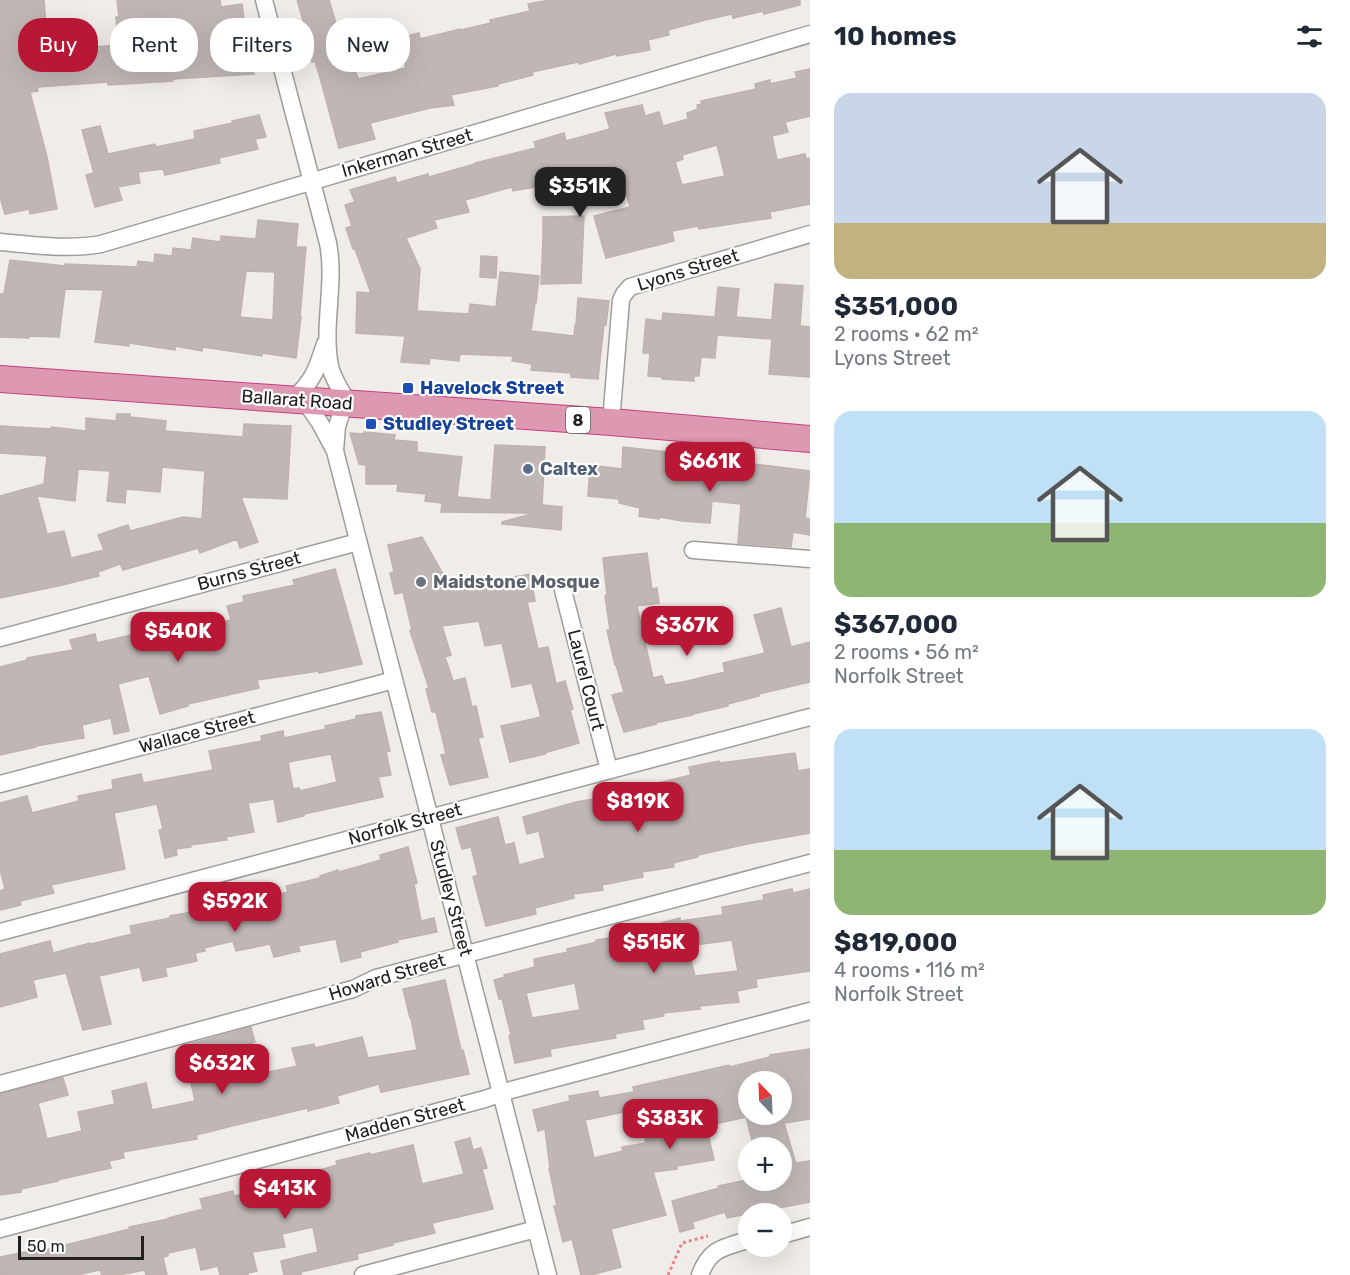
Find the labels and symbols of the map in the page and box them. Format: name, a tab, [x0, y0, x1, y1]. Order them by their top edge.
street label: Inkerman Street	[339, 124, 475, 182]
pin: $351K	[538, 167, 622, 218]
street label: Lyons Street	[635, 244, 741, 296]
place label: Havelock Street	[420, 377, 564, 399]
marker: Havelock Street	[401, 381, 415, 395]
street label: Ballarat Road	[241, 385, 353, 415]
road number: 8	[566, 407, 590, 433]
place label: Studley Street	[383, 413, 514, 435]
marker: Studley Street	[364, 417, 378, 431]
pin: $661K	[668, 442, 752, 493]
place label: Caltex	[540, 458, 598, 480]
marker: Caltex	[521, 462, 535, 476]
street label: Burns Street	[195, 547, 303, 595]
place label: Maidstone Mosque	[433, 571, 600, 593]
marker: Maidstone Mosque	[414, 575, 428, 589]
pin: $367K	[645, 606, 729, 657]
pin: $540K	[136, 612, 220, 663]
street label: Laurel Court	[563, 627, 609, 733]
street label: Wallace Street	[137, 706, 257, 758]
pin: $819K	[596, 782, 680, 833]
street label: Norfolk Street	[346, 798, 464, 850]
street label: Studley Street	[425, 837, 477, 959]
pin: $592K	[193, 882, 277, 933]
pin: $515K	[612, 923, 696, 974]
street label: Howard Street	[326, 949, 448, 1005]
pin: $632K	[180, 1044, 264, 1095]
north arrow	[738, 1071, 792, 1125]
street label: Madden Street	[343, 1093, 467, 1147]
pin: $383K	[628, 1099, 712, 1150]
pin: $413K	[243, 1169, 327, 1220]
scale bar	[18, 1233, 144, 1260]

